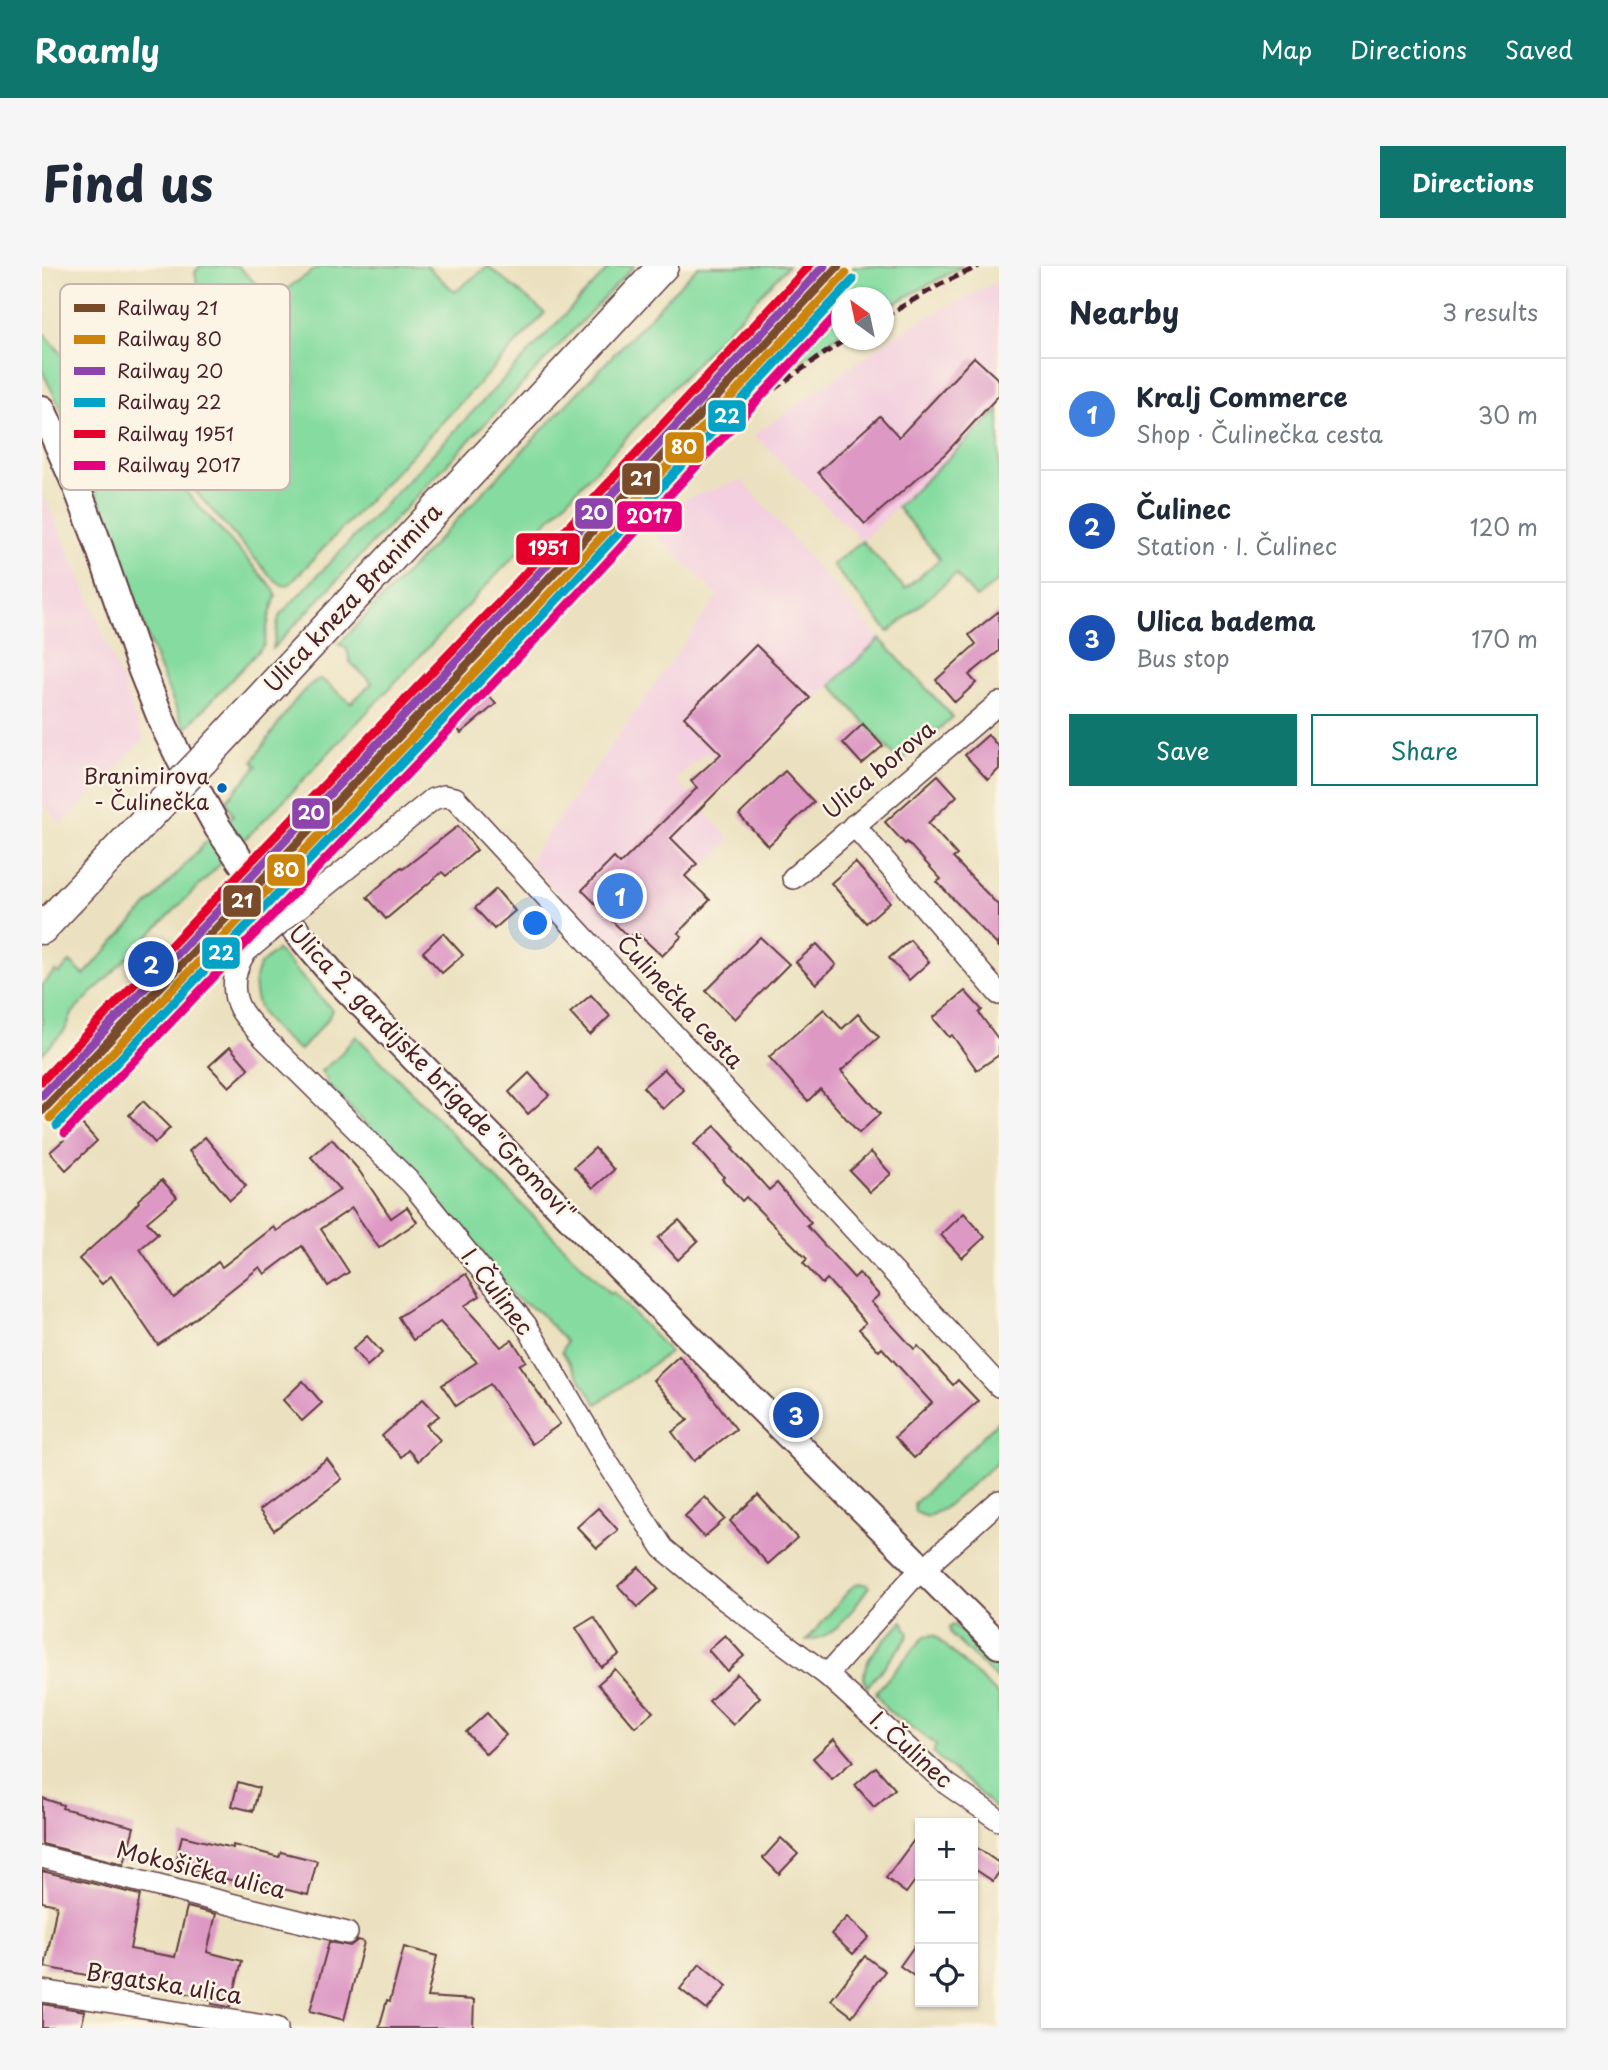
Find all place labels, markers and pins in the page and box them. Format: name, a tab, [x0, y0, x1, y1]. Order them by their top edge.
place label: Branimirova - Čulinečka	[84, 759, 209, 817]
marker: Branimirova - Čulinečka	[215, 781, 229, 795]
pin: 1	[597, 870, 643, 922]
pin: 2	[128, 938, 174, 990]
pin: 3	[773, 1389, 819, 1441]

